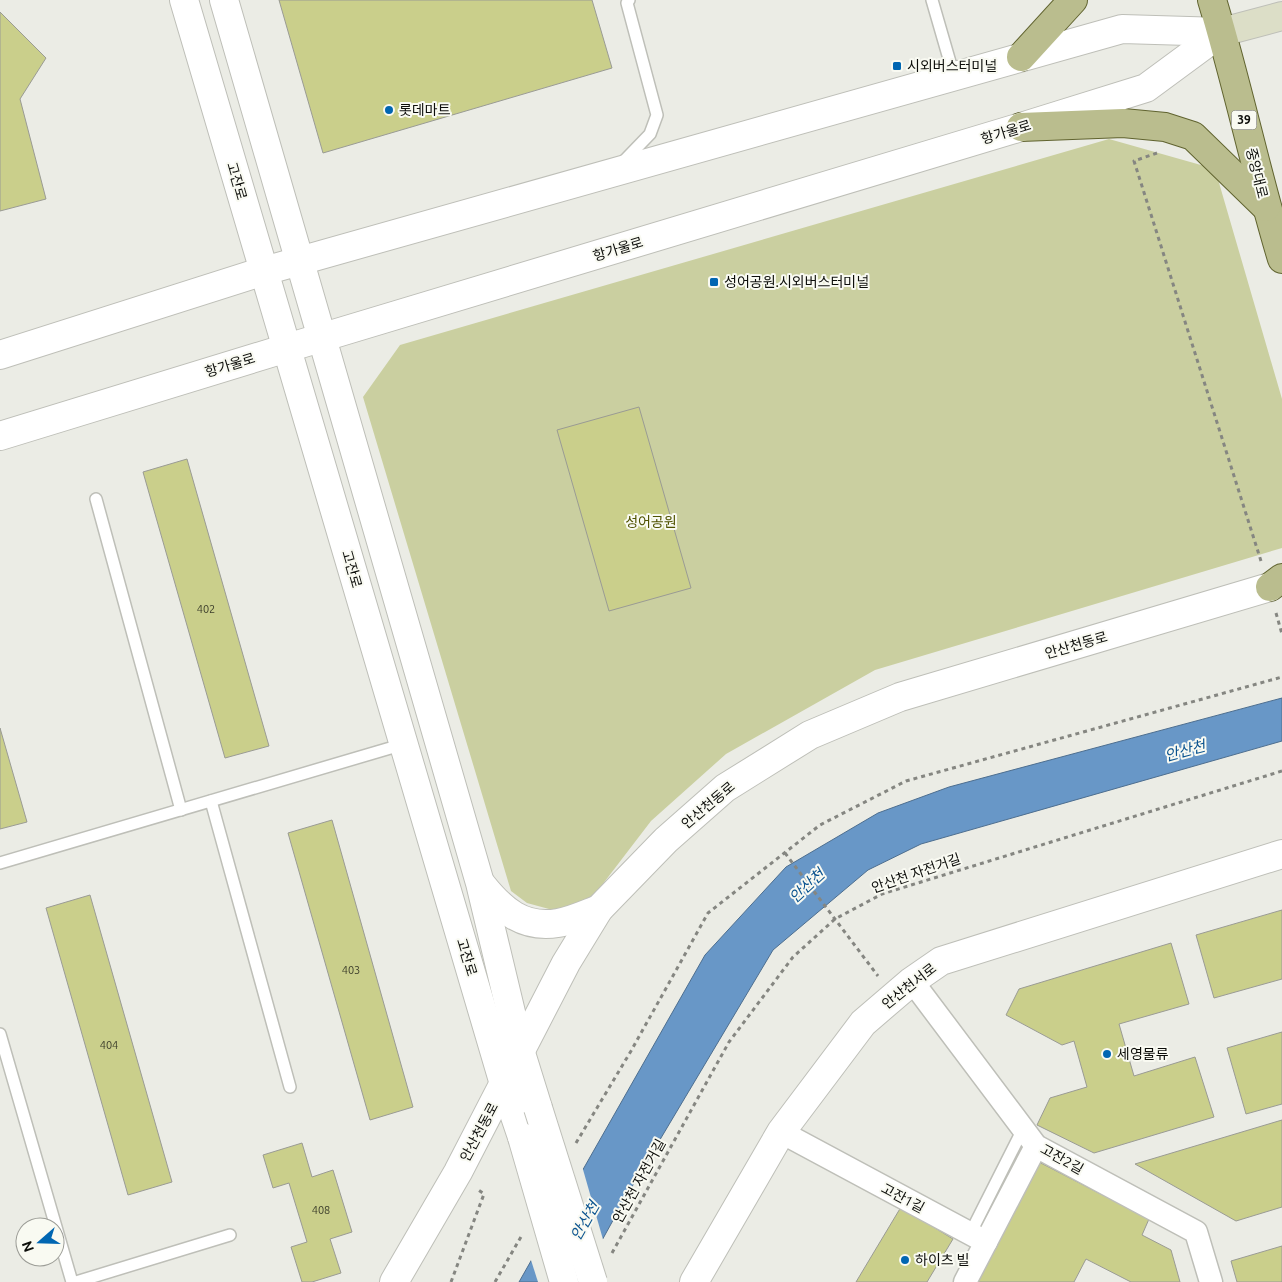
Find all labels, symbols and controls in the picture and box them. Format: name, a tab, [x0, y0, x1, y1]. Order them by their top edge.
place label: 시외버스터미널	[907, 58, 997, 74]
marker: 시외버스터미널	[891, 60, 903, 72]
place label: 롯데마트	[399, 102, 451, 118]
marker: 롯데마트	[383, 104, 395, 116]
road number: 39	[1232, 110, 1256, 130]
street label: 항가울로	[979, 117, 1033, 147]
street label: 중앙대로	[1243, 146, 1271, 200]
street label: 고잔로	[224, 160, 250, 202]
street label: 항가울로	[591, 234, 645, 264]
place label: 성어공원.시외버스터미널	[724, 274, 869, 290]
marker: 성어공원.시외버스터미널	[708, 276, 720, 288]
street label: 항가울로	[203, 350, 257, 380]
park label: 성어공원	[625, 514, 677, 530]
street label: 고잔로	[339, 548, 365, 590]
house number: 402	[197, 603, 215, 615]
street label: 안산천동로	[1043, 628, 1109, 662]
water label: 안산천	[1163, 736, 1209, 764]
street label: 안산천동로	[678, 778, 738, 832]
street label: 안산천 자전거길	[869, 850, 963, 896]
water label: 안산천	[786, 864, 829, 906]
street label: 고잔로	[454, 936, 480, 978]
street label: 안산천서로	[879, 960, 939, 1012]
house number: 403	[342, 964, 360, 976]
house number: 404	[100, 1039, 118, 1051]
place label: 세영물류	[1117, 1046, 1169, 1062]
marker: 세영물류	[1101, 1048, 1113, 1060]
street label: 안산천동로	[457, 1100, 501, 1164]
street label: 안산천 자전거길	[609, 1136, 669, 1226]
street label: 고잔2길	[1038, 1141, 1086, 1177]
street label: 고잔1길	[879, 1180, 927, 1216]
water label: 안산천	[567, 1197, 603, 1243]
house number: 408	[312, 1204, 330, 1216]
north arrow	[15, 1217, 65, 1267]
text: N	[18, 1239, 37, 1254]
place label: 하이츠 빌	[915, 1252, 970, 1268]
marker: 하이츠 빌	[899, 1254, 911, 1266]

